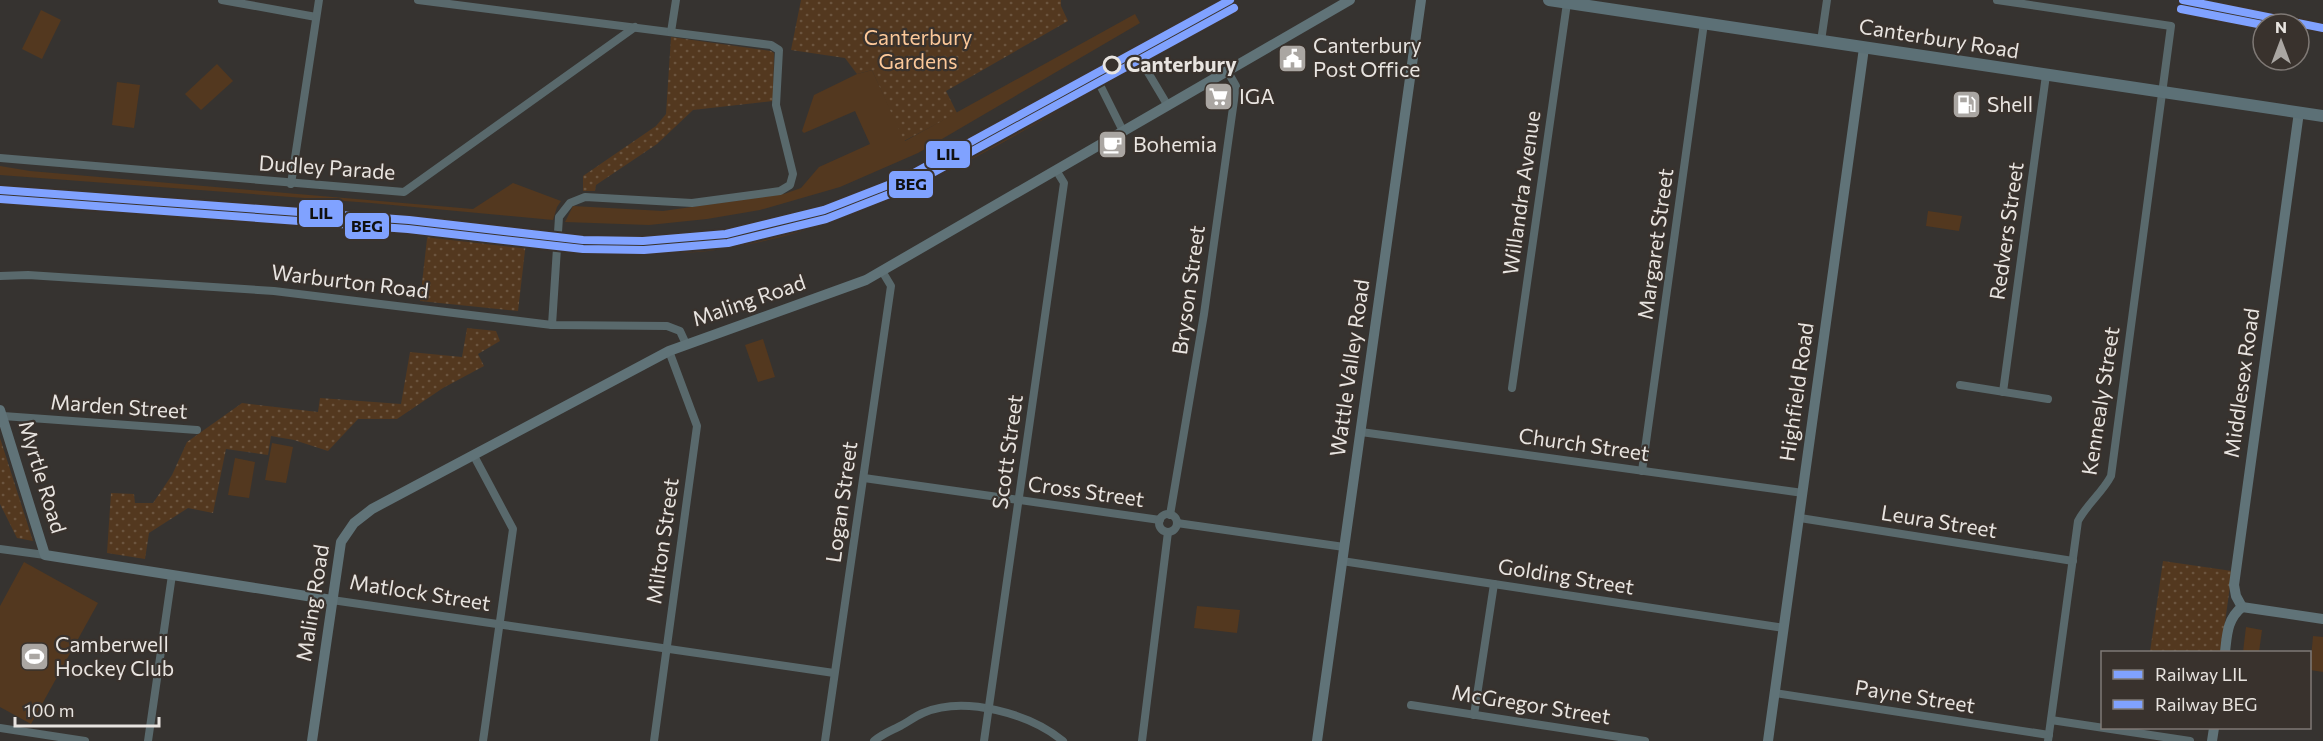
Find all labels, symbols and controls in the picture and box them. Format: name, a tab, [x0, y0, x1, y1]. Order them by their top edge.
north arrow	[2251, 12, 2311, 72]
street label: Canterbury Road	[1857, 13, 2021, 63]
text: N	[2275, 17, 2287, 36]
park label: Canterbury Gardens	[864, 24, 972, 73]
place label: Canterbury Post Office	[1313, 32, 1422, 81]
public building icon: Canterbury Post Office	[1276, 42, 1308, 74]
place label: Canterbury	[1126, 51, 1237, 76]
marker: Canterbury	[1103, 56, 1121, 74]
supermarket icon: IGA	[1202, 81, 1234, 113]
place label: IGA	[1239, 83, 1275, 108]
fuel station icon: Shell	[1950, 89, 1982, 121]
place label: Shell	[1987, 91, 2033, 116]
street label: Willandra Avenue	[1497, 109, 1544, 277]
cafe icon: Bohemia	[1096, 129, 1128, 161]
place label: Bohemia	[1133, 131, 1217, 156]
line badge: LIL	[925, 140, 971, 169]
text: LIL	[936, 144, 960, 163]
street label: Dudley Parade	[258, 149, 396, 184]
street label: Redvers Street	[1983, 160, 2028, 301]
street label: Margaret Street	[1632, 167, 1677, 321]
line badge: BEG	[888, 170, 934, 199]
text: BEG	[895, 174, 927, 193]
line badge: LIL	[298, 199, 344, 228]
text: LIL	[309, 203, 333, 222]
line badge: BEG	[344, 212, 390, 240]
text: BEG	[351, 216, 383, 235]
street label: Bryson Street	[1166, 224, 1209, 356]
street label: Warburton Road	[270, 258, 430, 303]
street label: Maling Road	[689, 269, 808, 331]
street label: Wattle Valley Road	[1324, 278, 1373, 458]
street label: Middlesex Road	[2218, 306, 2263, 459]
street label: Highfield Road	[1773, 321, 1818, 463]
street label: Kennealy Street	[2075, 325, 2124, 477]
street label: Marden Street	[50, 388, 189, 423]
street label: Scott Street	[986, 393, 1027, 511]
street label: Myrtle Road	[14, 417, 72, 536]
street label: Church Street	[1517, 422, 1651, 465]
street label: Logan Street	[820, 440, 861, 564]
street label: Cross Street	[1026, 470, 1146, 511]
street label: Milton Street	[640, 476, 683, 606]
street label: Leura Street	[1879, 499, 1999, 542]
street label: Maling Road	[290, 542, 333, 663]
street label: Golding Street	[1496, 552, 1636, 599]
street label: Matlock Street	[348, 568, 493, 615]
place label: Camberwell Hockey Club	[55, 631, 174, 680]
sports icon: Camberwell Hockey Club	[18, 641, 50, 673]
legend	[2101, 651, 2311, 729]
text: Railway LIL	[2155, 663, 2247, 685]
street label: Payne Street	[1853, 674, 1977, 717]
street label: McGregor Street	[1450, 679, 1612, 728]
scale bar	[15, 690, 159, 728]
text: Railway BEG	[2155, 693, 2257, 715]
text: 100 m	[24, 699, 74, 721]

